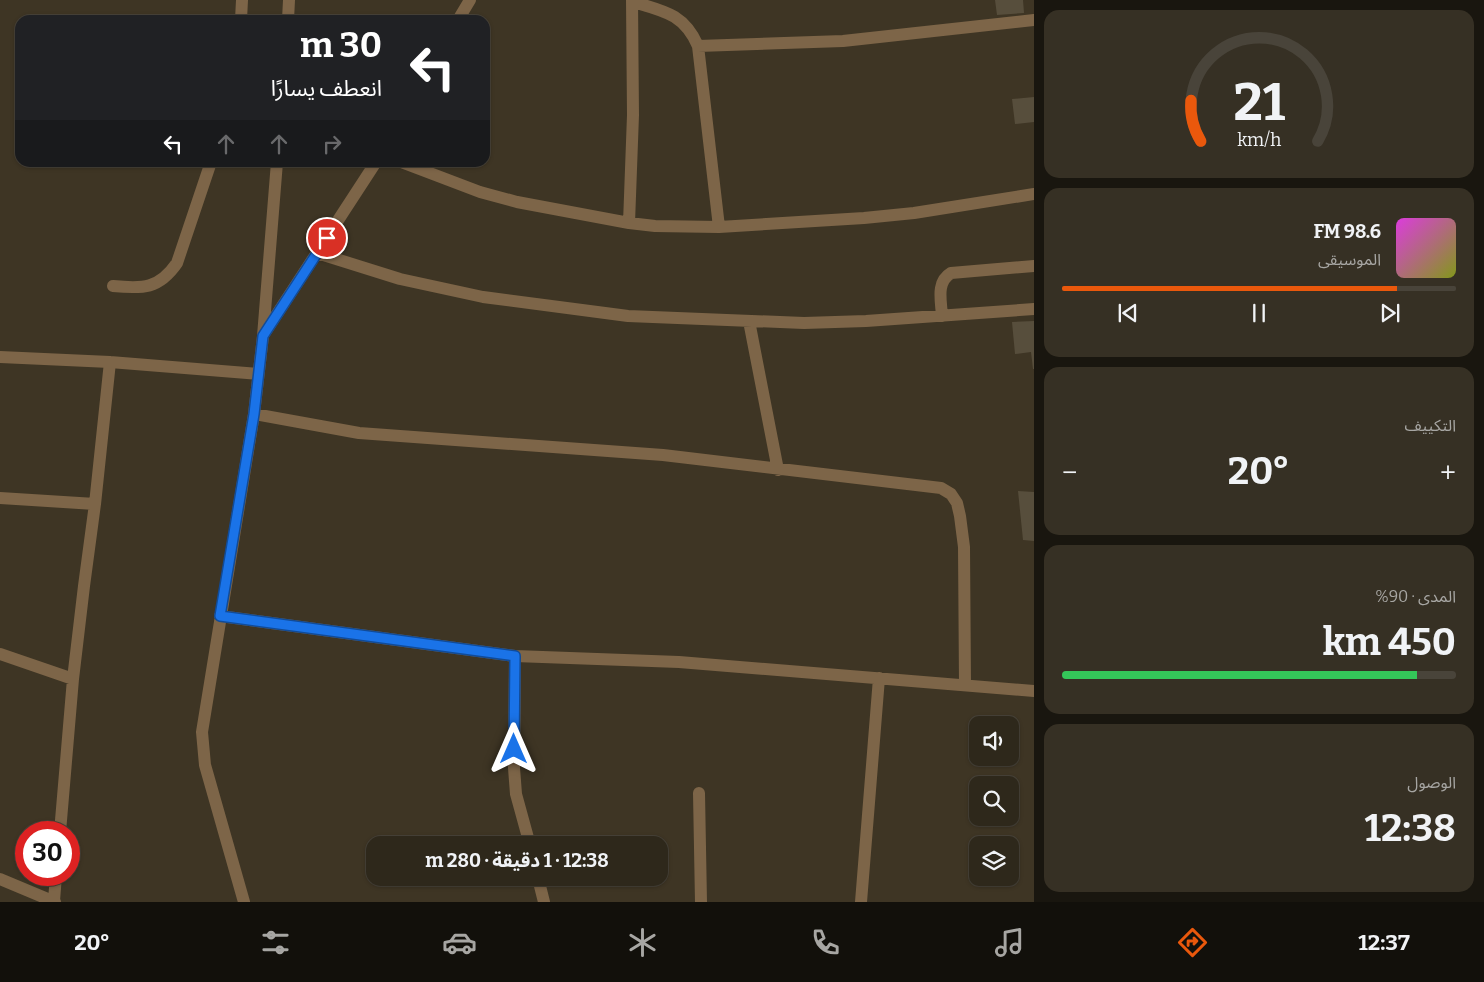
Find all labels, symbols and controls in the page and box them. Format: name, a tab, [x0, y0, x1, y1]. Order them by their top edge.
text: 30 m	[300, 24, 382, 66]
icon: left	[400, 35, 465, 100]
text: 21	[1233, 71, 1285, 134]
text: انعطف يسارًا	[271, 75, 382, 102]
text: km/h	[1237, 129, 1281, 151]
icon: left	[159, 130, 187, 158]
icon: ahead	[212, 130, 240, 158]
icon: ahead	[265, 130, 293, 158]
icon: right	[318, 130, 346, 158]
pin	[306, 217, 348, 259]
text: 98.6 FM	[1314, 220, 1381, 243]
icon: arrive	[313, 224, 341, 252]
text: الموسيقى	[1318, 250, 1381, 269]
icon: previous	[1114, 299, 1142, 327]
icon: pause	[1245, 299, 1273, 327]
icon: next	[1376, 299, 1404, 327]
text: التكييف	[1404, 416, 1456, 435]
text: 20°	[1228, 448, 1290, 494]
text: −	[1062, 456, 1077, 489]
text: +	[1440, 456, 1456, 489]
text: المدى · 90%	[1375, 587, 1456, 606]
text: 450 km	[1323, 619, 1456, 665]
map controls	[969, 716, 1019, 886]
button: sound	[969, 716, 1019, 766]
position arrow	[487, 722, 539, 774]
text: الوصول	[1407, 773, 1456, 792]
button: search	[969, 776, 1019, 826]
text: 12:38	[1365, 805, 1456, 851]
speed limit sign: 30	[15, 821, 80, 886]
button: layers	[969, 836, 1019, 886]
text: 12:38 · 1 دقيقة · 280 m	[425, 849, 609, 872]
icon: filters	[258, 925, 293, 960]
icon: car	[442, 925, 477, 960]
icon: climate	[625, 925, 660, 960]
icon: phone	[808, 925, 843, 960]
icon: music	[992, 925, 1027, 960]
icon: directions	[1175, 925, 1210, 960]
text: 20°	[74, 929, 110, 956]
text: 12:37	[1358, 929, 1410, 956]

